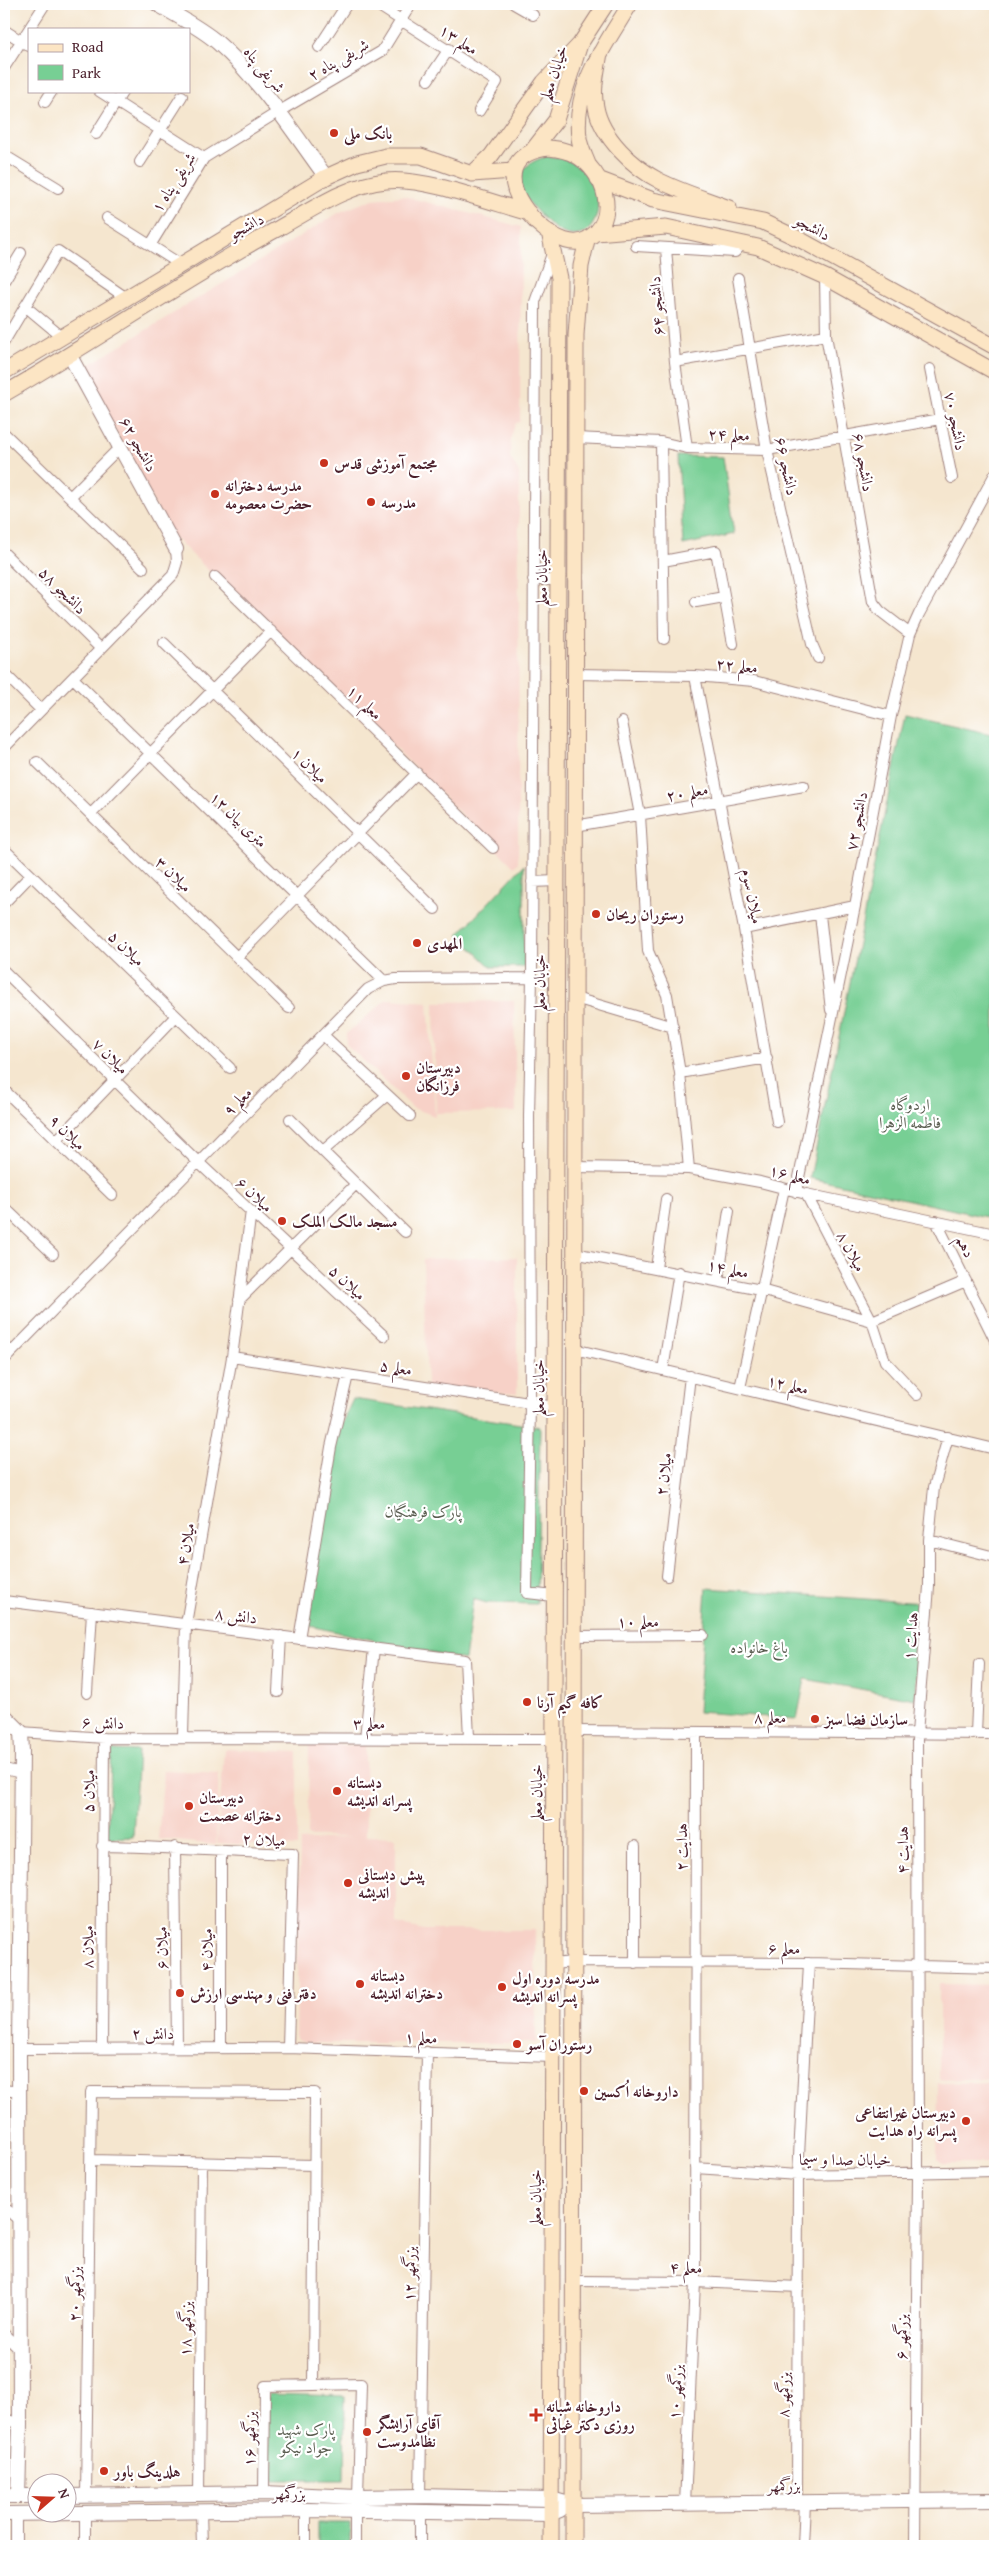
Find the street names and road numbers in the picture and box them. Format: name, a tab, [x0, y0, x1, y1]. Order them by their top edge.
street label: معلم ۱۳	[432, 17, 483, 65]
street label: شریفی پناه ۲	[303, 32, 374, 87]
street label: شریفی پناه	[238, 41, 292, 98]
street label: خیابان معلم	[533, 42, 578, 105]
street label: شریفی پناه ۱	[145, 147, 202, 217]
street label: دانشجو	[222, 206, 268, 247]
street label: دانشجو	[789, 207, 835, 246]
street label: دانشجو ۶۴	[642, 275, 670, 337]
street label: دانشجو ۷۰	[939, 389, 973, 453]
street label: دانشجو ۶۲	[114, 412, 164, 476]
street label: معلم ۲۴	[707, 421, 750, 452]
street label: دانشجو ۶۸	[847, 431, 881, 493]
street label: دانشجو ۶۶	[769, 434, 805, 498]
street label: خیابان معلم	[529, 549, 558, 607]
street label: دانشجو ۵۸	[33, 560, 93, 620]
street label: معلم ۲۲	[714, 651, 759, 684]
street label: معلم ۱۱	[338, 679, 388, 729]
street label: میلان ۱	[286, 741, 334, 789]
street label: معلم ۲۰	[664, 777, 711, 812]
street label: ۱۲ متری بیان	[205, 785, 273, 853]
street label: دانشجو ۷۲	[839, 789, 873, 853]
street label: میلان ۳	[150, 850, 198, 898]
street label: میلان سوم	[733, 866, 770, 926]
street label: میلان ۵	[103, 924, 151, 972]
street label: خیابان معلم	[527, 954, 556, 1012]
street label: میلان ۷	[87, 1032, 135, 1080]
street label: معلم ۹	[217, 1081, 261, 1125]
street label: میلان ۹	[44, 1108, 92, 1156]
street label: معلم ۱۶	[765, 1157, 813, 1196]
street label: میلان ۶	[231, 1170, 279, 1218]
street label: میلان ۸	[831, 1226, 873, 1276]
street label: دهم	[947, 1230, 982, 1263]
street label: معلم ۱۴	[704, 1252, 751, 1289]
street label: میلان ۵	[324, 1258, 372, 1306]
street label: معلم ۵	[377, 1353, 414, 1386]
street label: خیابان معلم	[526, 1359, 555, 1417]
street label: معلم ۱۲	[764, 1368, 811, 1405]
street label: میلان ۲	[648, 1451, 678, 1497]
street label: میلان ۴	[169, 1521, 201, 1567]
street label: دانش ۸	[213, 1601, 259, 1629]
street label: معلم ۱۰	[617, 1609, 659, 1638]
street label: هدایت ۱	[896, 1611, 924, 1661]
street label: معلم ۸	[754, 1705, 786, 1734]
street label: دانش ۶	[81, 1709, 125, 1735]
street label: معلم ۳	[353, 1711, 385, 1740]
street label: خیابان معلم	[524, 1764, 553, 1822]
street label: میلان ۵	[76, 1769, 100, 1813]
street label: هدایت ۲	[669, 1823, 693, 1871]
street label: میلان ۲	[242, 1826, 286, 1852]
street label: هدایت ۴	[890, 1826, 914, 1874]
street label: میلان ۸	[75, 1925, 99, 1969]
street label: میلان ۶	[149, 1926, 173, 1970]
street label: میلان ۴	[194, 1928, 218, 1972]
street label: معلم ۶	[768, 1936, 800, 1965]
street label: دانش ۲	[132, 2021, 174, 2045]
street label: معلم ۱	[404, 2024, 438, 2055]
street label: خیابان صدا و سیما	[799, 2147, 891, 2171]
street label: خیابان معلم	[523, 2169, 552, 2227]
street label: بزرگمهر ۱۲	[397, 2246, 421, 2302]
street label: معلم ۴	[669, 2255, 703, 2284]
street label: بزرگمهر ۲۰	[62, 2266, 86, 2322]
street label: بزرگمهر ۱۸	[173, 2301, 197, 2357]
street label: بزرگمهر ۶	[889, 2314, 913, 2360]
street label: بزرگمهر ۱۰	[662, 2364, 688, 2420]
street label: بزرگمهر ۸	[771, 2372, 795, 2418]
street label: بزرگمهر ۱۶	[237, 2411, 261, 2467]
street label: بزرگمهر	[765, 2473, 801, 2497]
street label: بزرگمهر	[270, 2481, 306, 2505]

